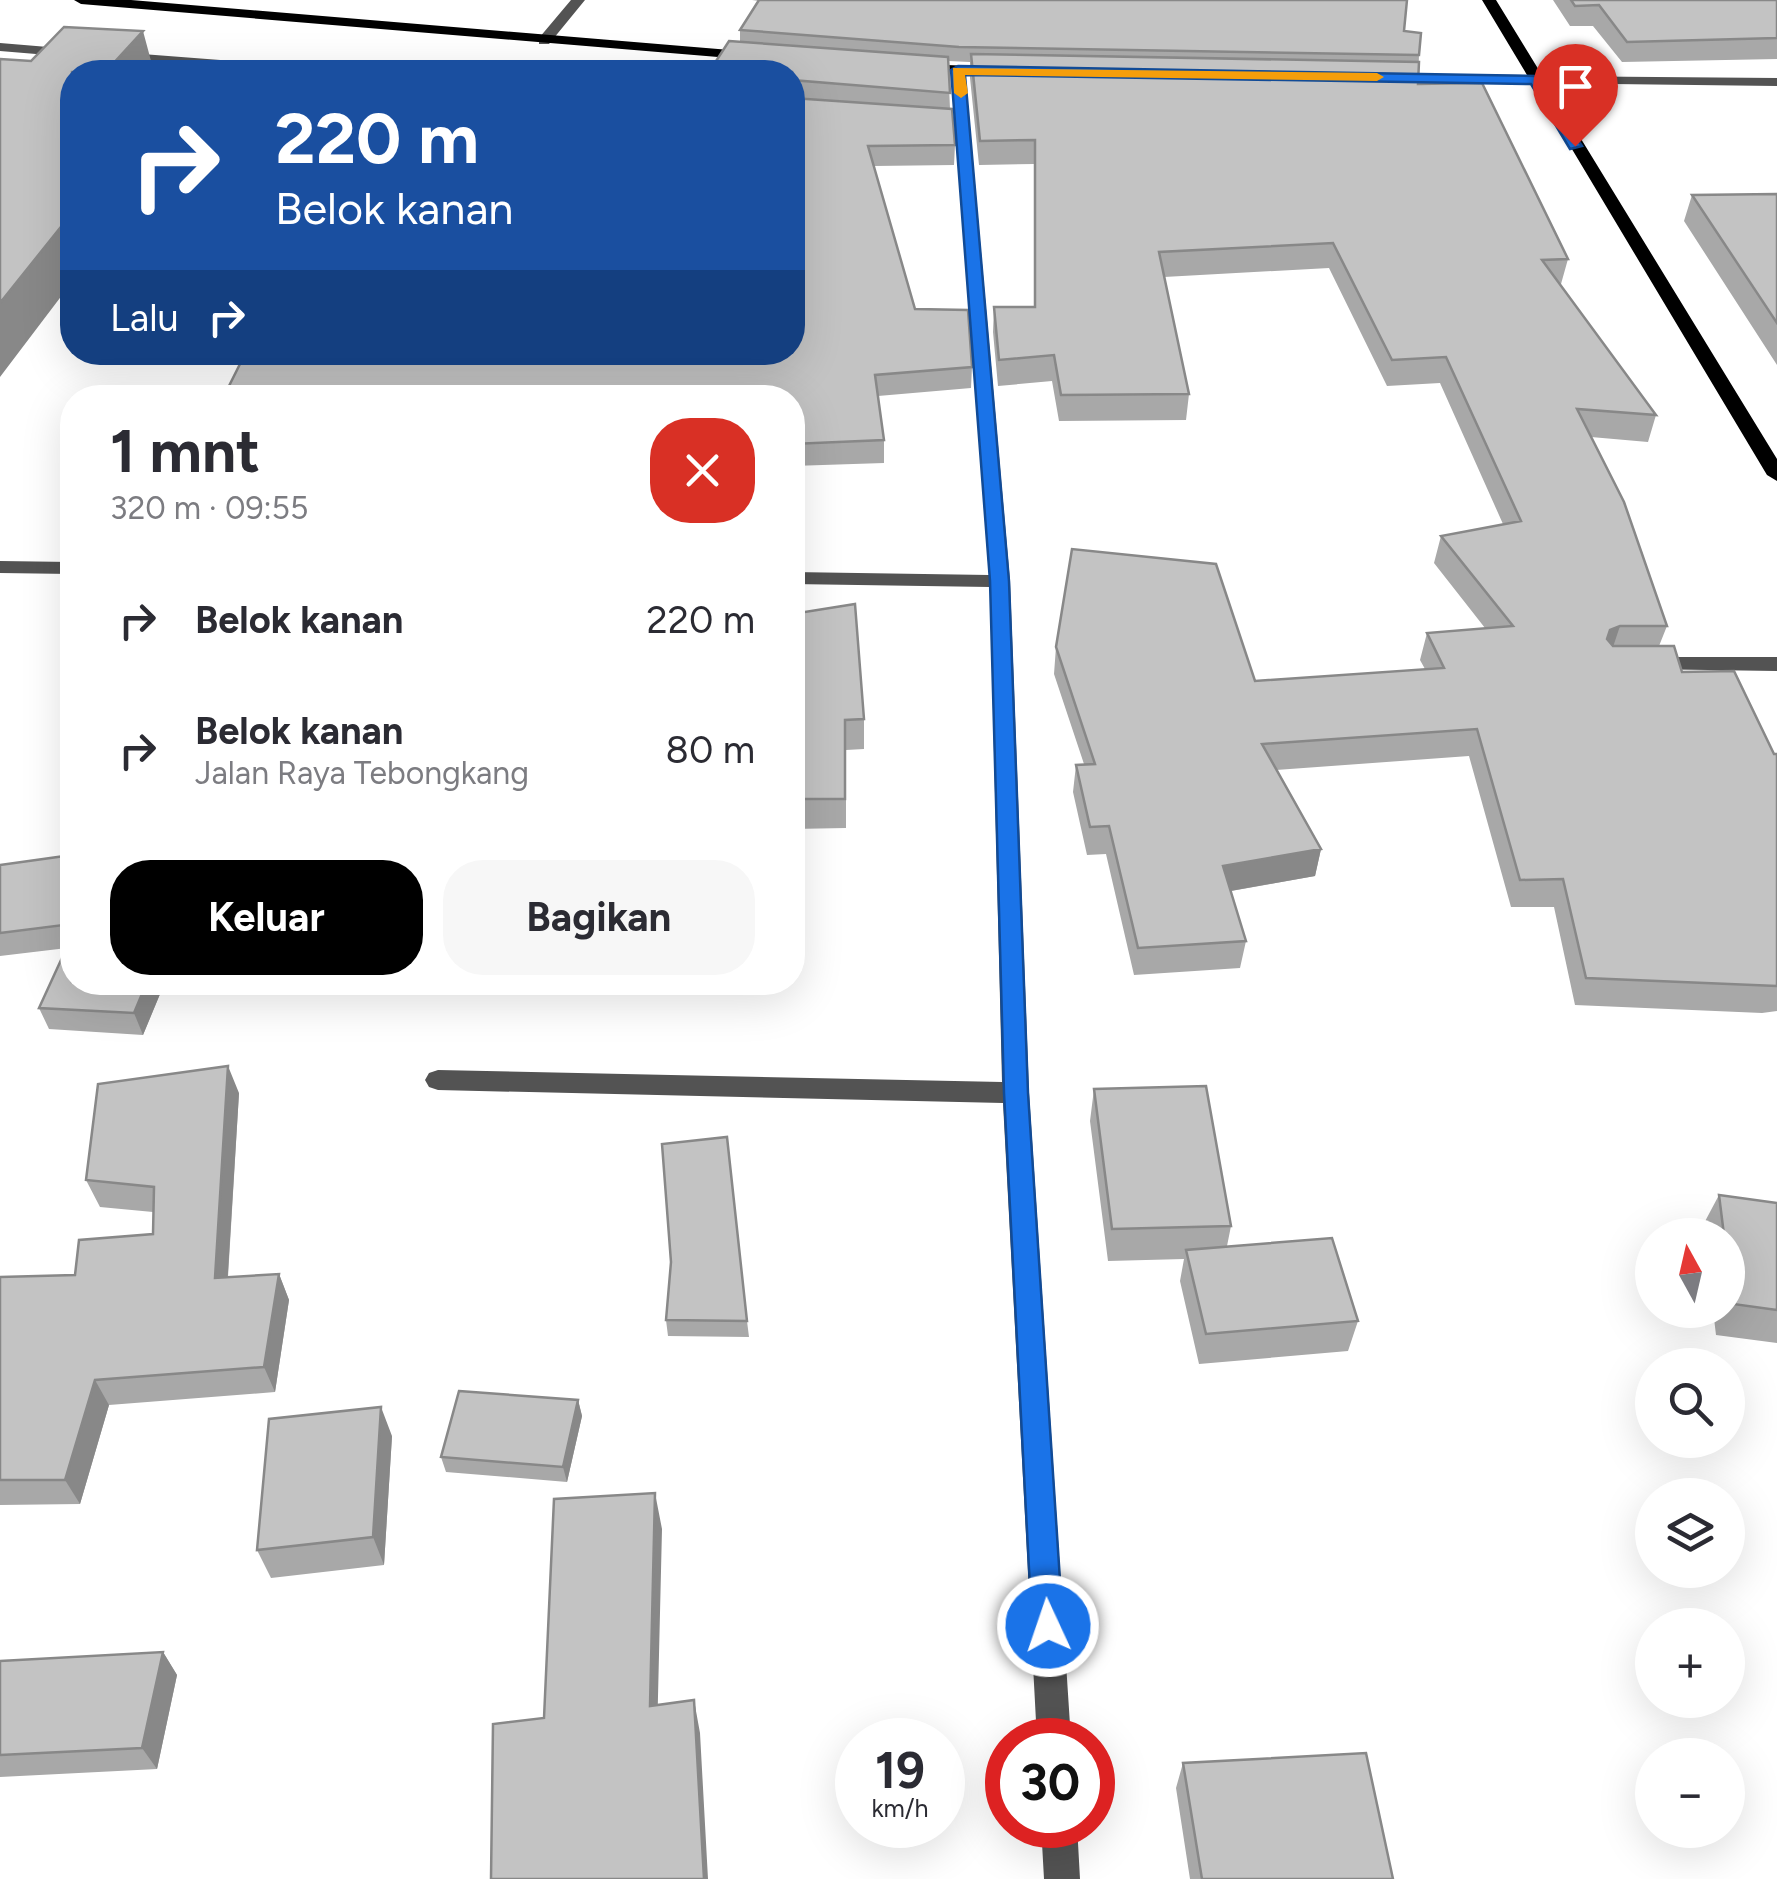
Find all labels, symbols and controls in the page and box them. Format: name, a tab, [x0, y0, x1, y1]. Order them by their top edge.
pin	[1533, 44, 1618, 147]
icon: arrive	[1548, 59, 1603, 114]
text: 220 m	[275, 96, 479, 181]
icon: right	[110, 100, 240, 230]
text: Belok kanan	[275, 181, 513, 235]
icon: right	[199, 290, 254, 345]
text: Lalu	[110, 295, 179, 341]
text: 1 mnt	[110, 415, 260, 487]
button: close	[650, 418, 755, 523]
text: 320 m · 09:55	[110, 489, 308, 527]
icon: right	[110, 593, 165, 648]
text: Belok kanan	[195, 597, 403, 643]
text: 220 m	[646, 597, 755, 643]
text: Belok kanan	[195, 708, 403, 754]
icon: right	[110, 723, 165, 778]
text: 80 m	[666, 727, 755, 773]
text: Jalan Raya Tebongkang	[195, 754, 529, 792]
button: Keluar	[110, 860, 423, 975]
button: Bagikan	[443, 860, 755, 975]
north arrow	[1635, 1218, 1745, 1328]
map controls	[1635, 1218, 1745, 1848]
button: search	[1635, 1348, 1745, 1458]
button: layers	[1635, 1478, 1745, 1588]
position arrow	[996, 1574, 1100, 1678]
button: +	[1635, 1608, 1745, 1718]
speed limit sign: 30	[985, 1718, 1115, 1848]
button: −	[1635, 1738, 1745, 1848]
text: 19	[875, 1740, 925, 1801]
text: km/h	[871, 1793, 929, 1823]

